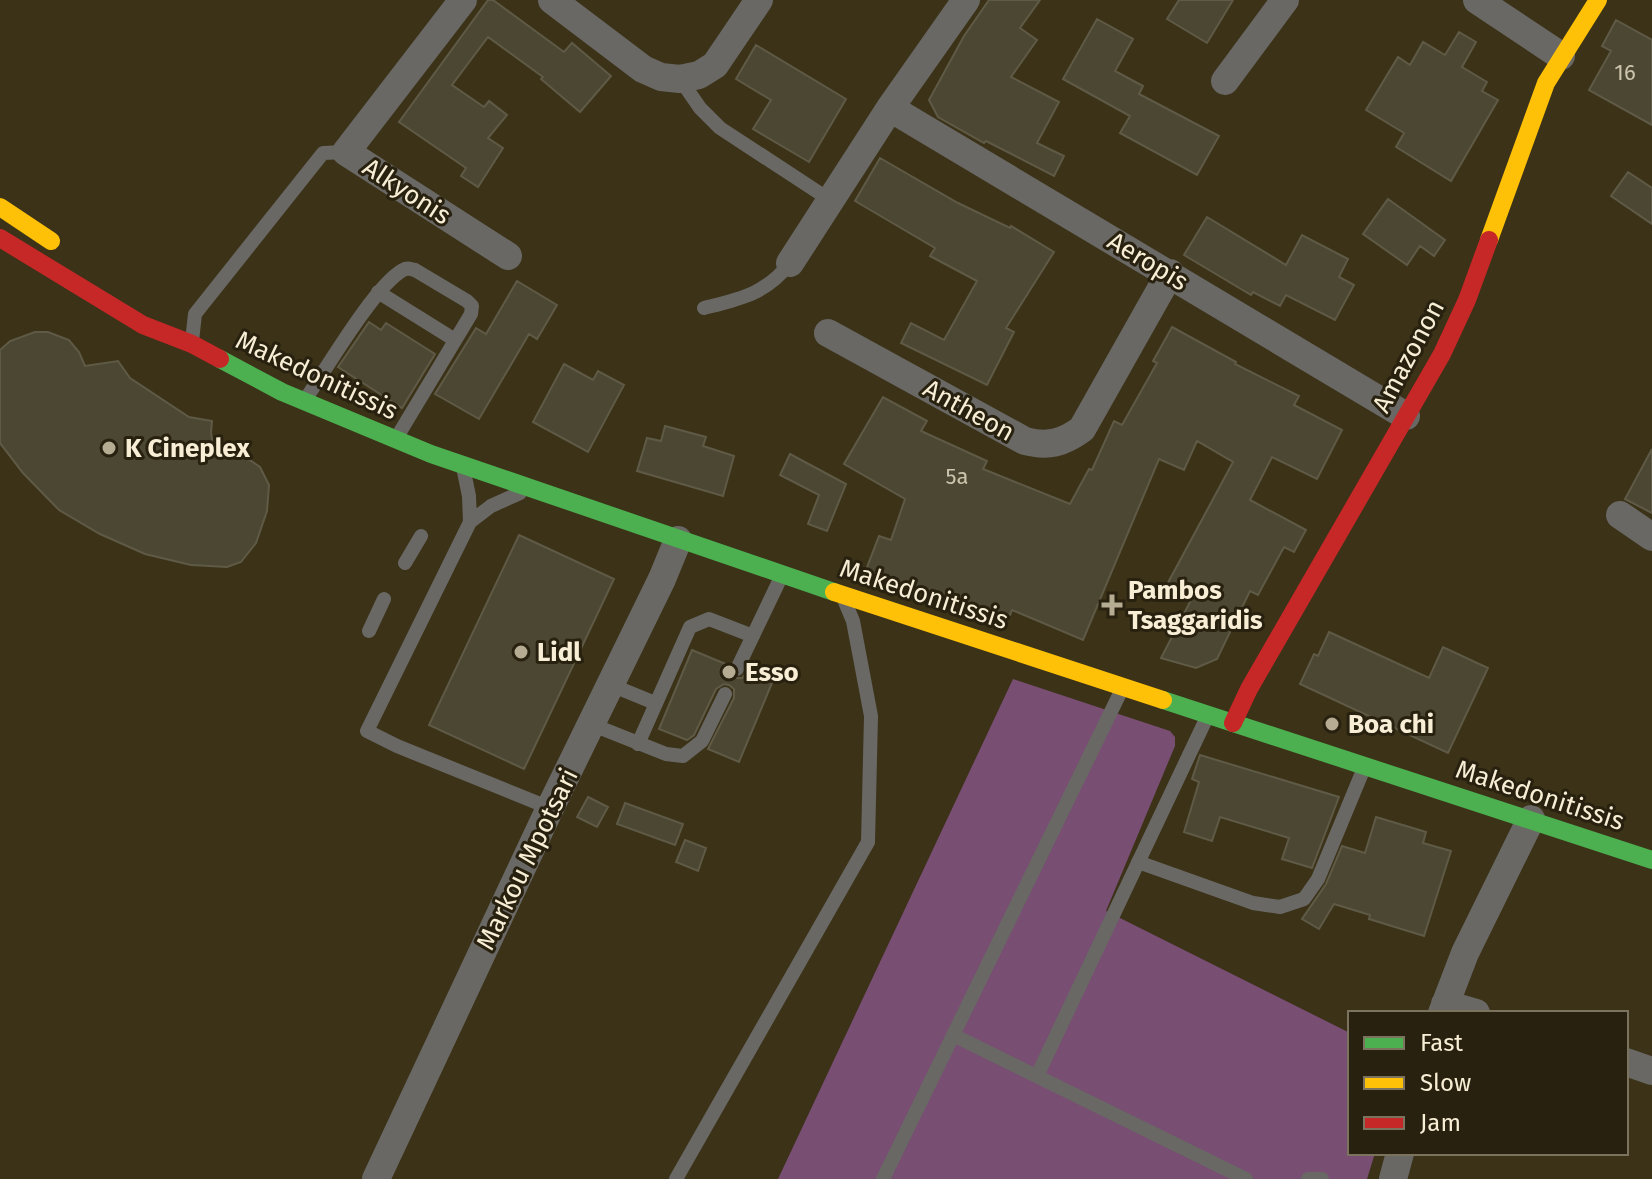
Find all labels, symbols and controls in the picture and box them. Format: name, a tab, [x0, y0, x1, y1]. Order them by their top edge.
house number: 16	[1614, 59, 1636, 86]
street label: Alkyonis	[357, 152, 456, 231]
street label: Aeropis	[1102, 225, 1194, 297]
street label: Amazonon	[1366, 294, 1451, 418]
street label: Makedonitissis	[231, 324, 403, 427]
street label: Antheon	[918, 373, 1020, 448]
place label: K Cineplex	[125, 433, 250, 464]
marker: K Cineplex	[100, 439, 118, 457]
house number: 5a	[946, 463, 969, 490]
street label: Makedonitissis	[836, 553, 1012, 636]
place label: Pambos Tsaggaridis	[1128, 575, 1263, 636]
marker: Pambos Tsaggaridis	[1103, 596, 1121, 614]
place label: Lidl	[537, 637, 581, 668]
marker: Lidl	[512, 643, 530, 661]
place label: Esso	[745, 657, 799, 688]
marker: Esso	[720, 663, 738, 681]
place label: Boa chi	[1348, 709, 1434, 740]
marker: Boa chi	[1323, 715, 1341, 733]
street label: Makedonitissis	[1452, 754, 1628, 837]
street label: Markou Mpotsari	[470, 763, 585, 955]
legend	[1348, 1011, 1628, 1155]
text: Fast	[1420, 1029, 1463, 1057]
text: Slow	[1420, 1069, 1471, 1097]
text: Jam	[1420, 1109, 1461, 1137]

